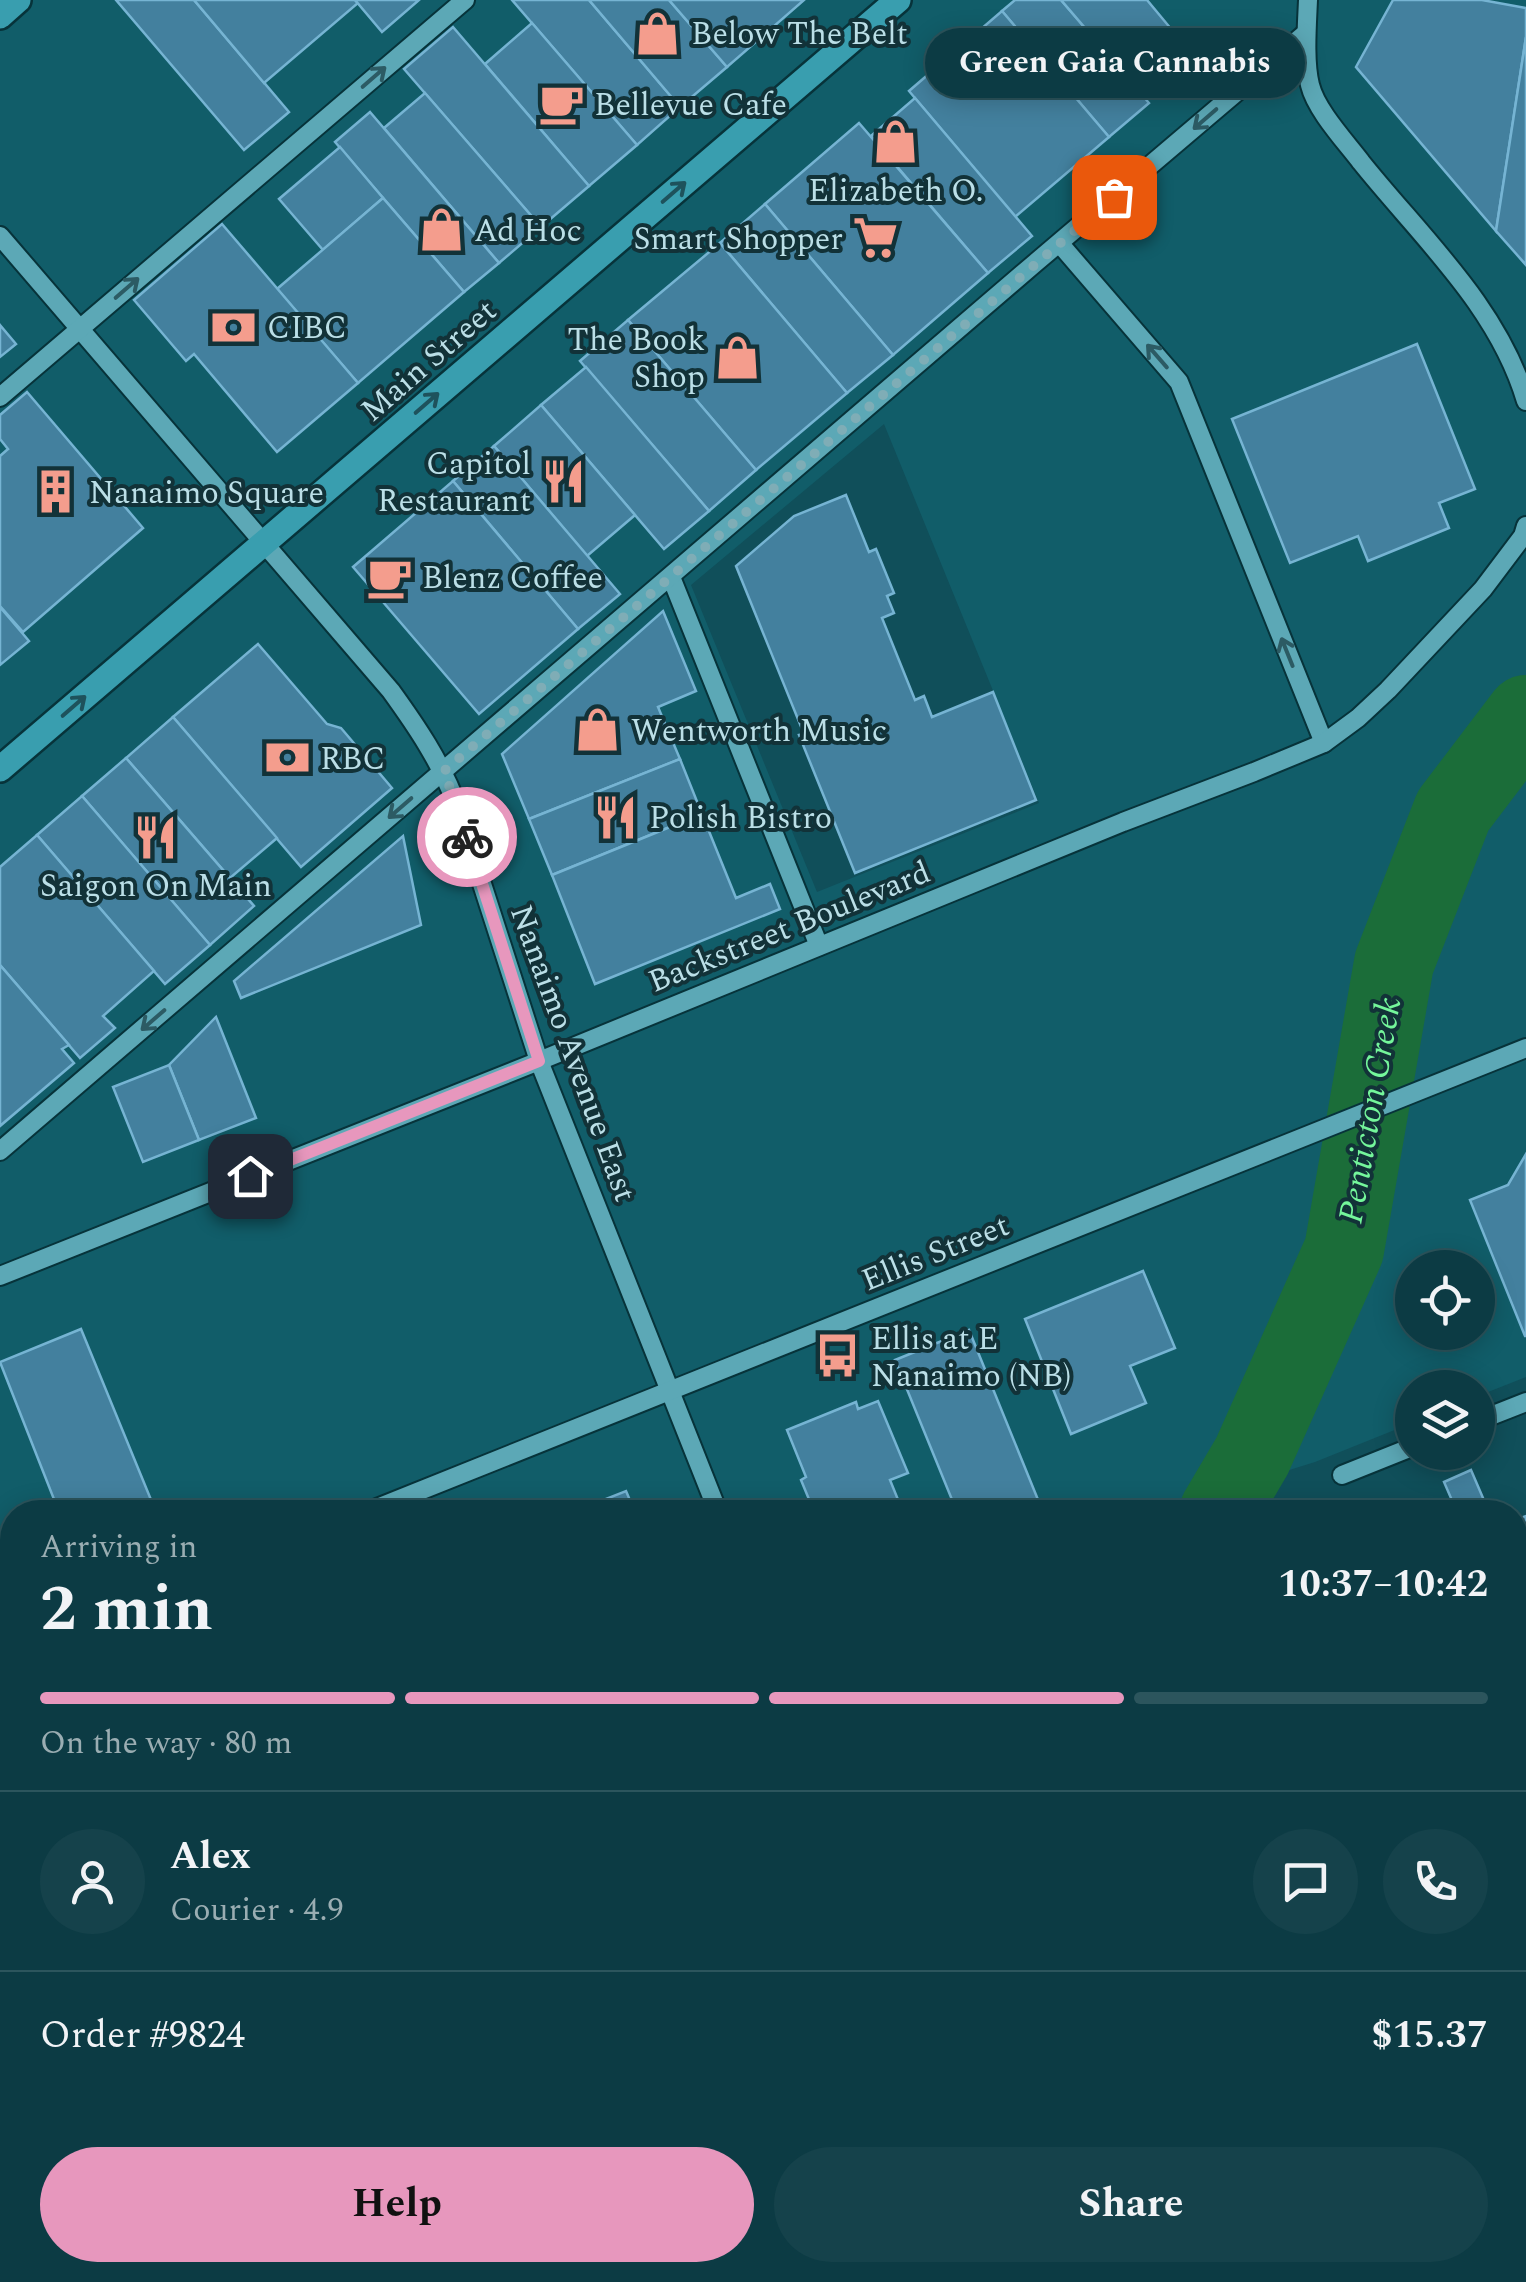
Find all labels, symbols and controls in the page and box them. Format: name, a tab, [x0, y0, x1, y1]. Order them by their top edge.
shop icon: Below The Belt	[634, 9, 682, 57]
place label: Below The Belt	[691, 10, 908, 59]
callout: Green Gaia Cannabis	[924, 27, 1304, 97]
text: Green Gaia Cannabis	[959, 38, 1271, 87]
one-way arrow	[361, 66, 387, 88]
cafe icon: Bellevue Cafe	[537, 80, 585, 128]
place label: Bellevue Cafe	[594, 81, 787, 130]
one-way arrow	[1193, 108, 1219, 130]
shop icon: Elizabeth O.	[872, 118, 920, 166]
pin	[1072, 155, 1157, 240]
place label: Elizabeth O.	[808, 167, 984, 216]
icon: bag	[1087, 170, 1142, 225]
one-way arrow	[661, 180, 686, 203]
shop icon: Ad Hoc	[417, 206, 465, 254]
place label: Ad Hoc	[474, 207, 582, 256]
supermarket icon: Smart Shopper	[852, 214, 900, 262]
place label: Smart Shopper	[633, 215, 843, 264]
one-way arrow	[114, 278, 140, 300]
street label: Main Street	[350, 288, 508, 434]
bank icon: CIBC	[210, 303, 258, 351]
place label: CIBC	[267, 304, 347, 353]
place label: The Book Shop	[567, 316, 705, 402]
shop icon: The Book Shop	[714, 333, 762, 381]
one-way arrow	[1146, 344, 1169, 369]
one-way arrow	[414, 393, 440, 415]
place label: Capitol Restaurant	[377, 440, 531, 526]
restaurant icon: Capitol Restaurant	[540, 457, 588, 505]
building icon: Nanaimo Square	[32, 468, 80, 516]
place label: Nanaimo Square	[89, 469, 324, 518]
cafe icon: Blenz Coffee	[365, 553, 413, 601]
place label: Blenz Coffee	[422, 554, 603, 603]
one-way arrow	[1277, 637, 1295, 668]
one-way arrow	[61, 694, 86, 717]
shop icon: Wentworth Music	[574, 706, 622, 754]
place label: Wentworth Music	[631, 707, 887, 756]
bank icon: RBC	[263, 734, 311, 782]
place label: RBC	[320, 735, 385, 784]
courier	[417, 787, 517, 887]
restaurant icon: Polish Bistro	[592, 793, 640, 841]
place label: Polish Bistro	[649, 794, 832, 843]
one-way arrow	[388, 797, 413, 820]
icon: bike	[440, 810, 495, 865]
restaurant icon: Saigon On Main	[132, 813, 180, 861]
street label: Backstreet Boulevard	[641, 848, 938, 1006]
place label: Saigon On Main	[40, 862, 272, 911]
street label: Nanaimo Avenue East	[496, 898, 649, 1209]
water label: Penticton Creek	[1325, 993, 1416, 1227]
one-way arrow	[141, 1008, 167, 1030]
pin	[208, 1134, 293, 1219]
icon: home	[223, 1149, 278, 1204]
street label: Ellis Street	[854, 1202, 1017, 1305]
map controls	[1395, 1250, 1495, 1470]
button: locate	[1395, 1250, 1495, 1350]
place label: Ellis at E Nanaimo (NB)	[871, 1315, 1071, 1401]
bus stop icon: Ellis at E Nanaimo (NB)	[814, 1332, 862, 1380]
button: layers	[1395, 1370, 1495, 1470]
text: Arriving in	[40, 1523, 197, 1572]
text: 10:37–10:42	[1278, 1556, 1488, 1614]
text: 2 min	[40, 1560, 213, 1659]
text: On the way · 80 m	[40, 1719, 292, 1768]
text: Alex	[170, 1828, 251, 1886]
button: person	[40, 1829, 145, 1934]
button: chat	[1253, 1829, 1358, 1934]
button: phone	[1383, 1829, 1488, 1934]
text: Courier · 4.9	[170, 1886, 343, 1935]
text: Order #9824	[40, 2007, 245, 2065]
text: $15.37	[1371, 2007, 1488, 2065]
button: Help	[40, 2147, 754, 2262]
button: Share	[774, 2147, 1488, 2262]

